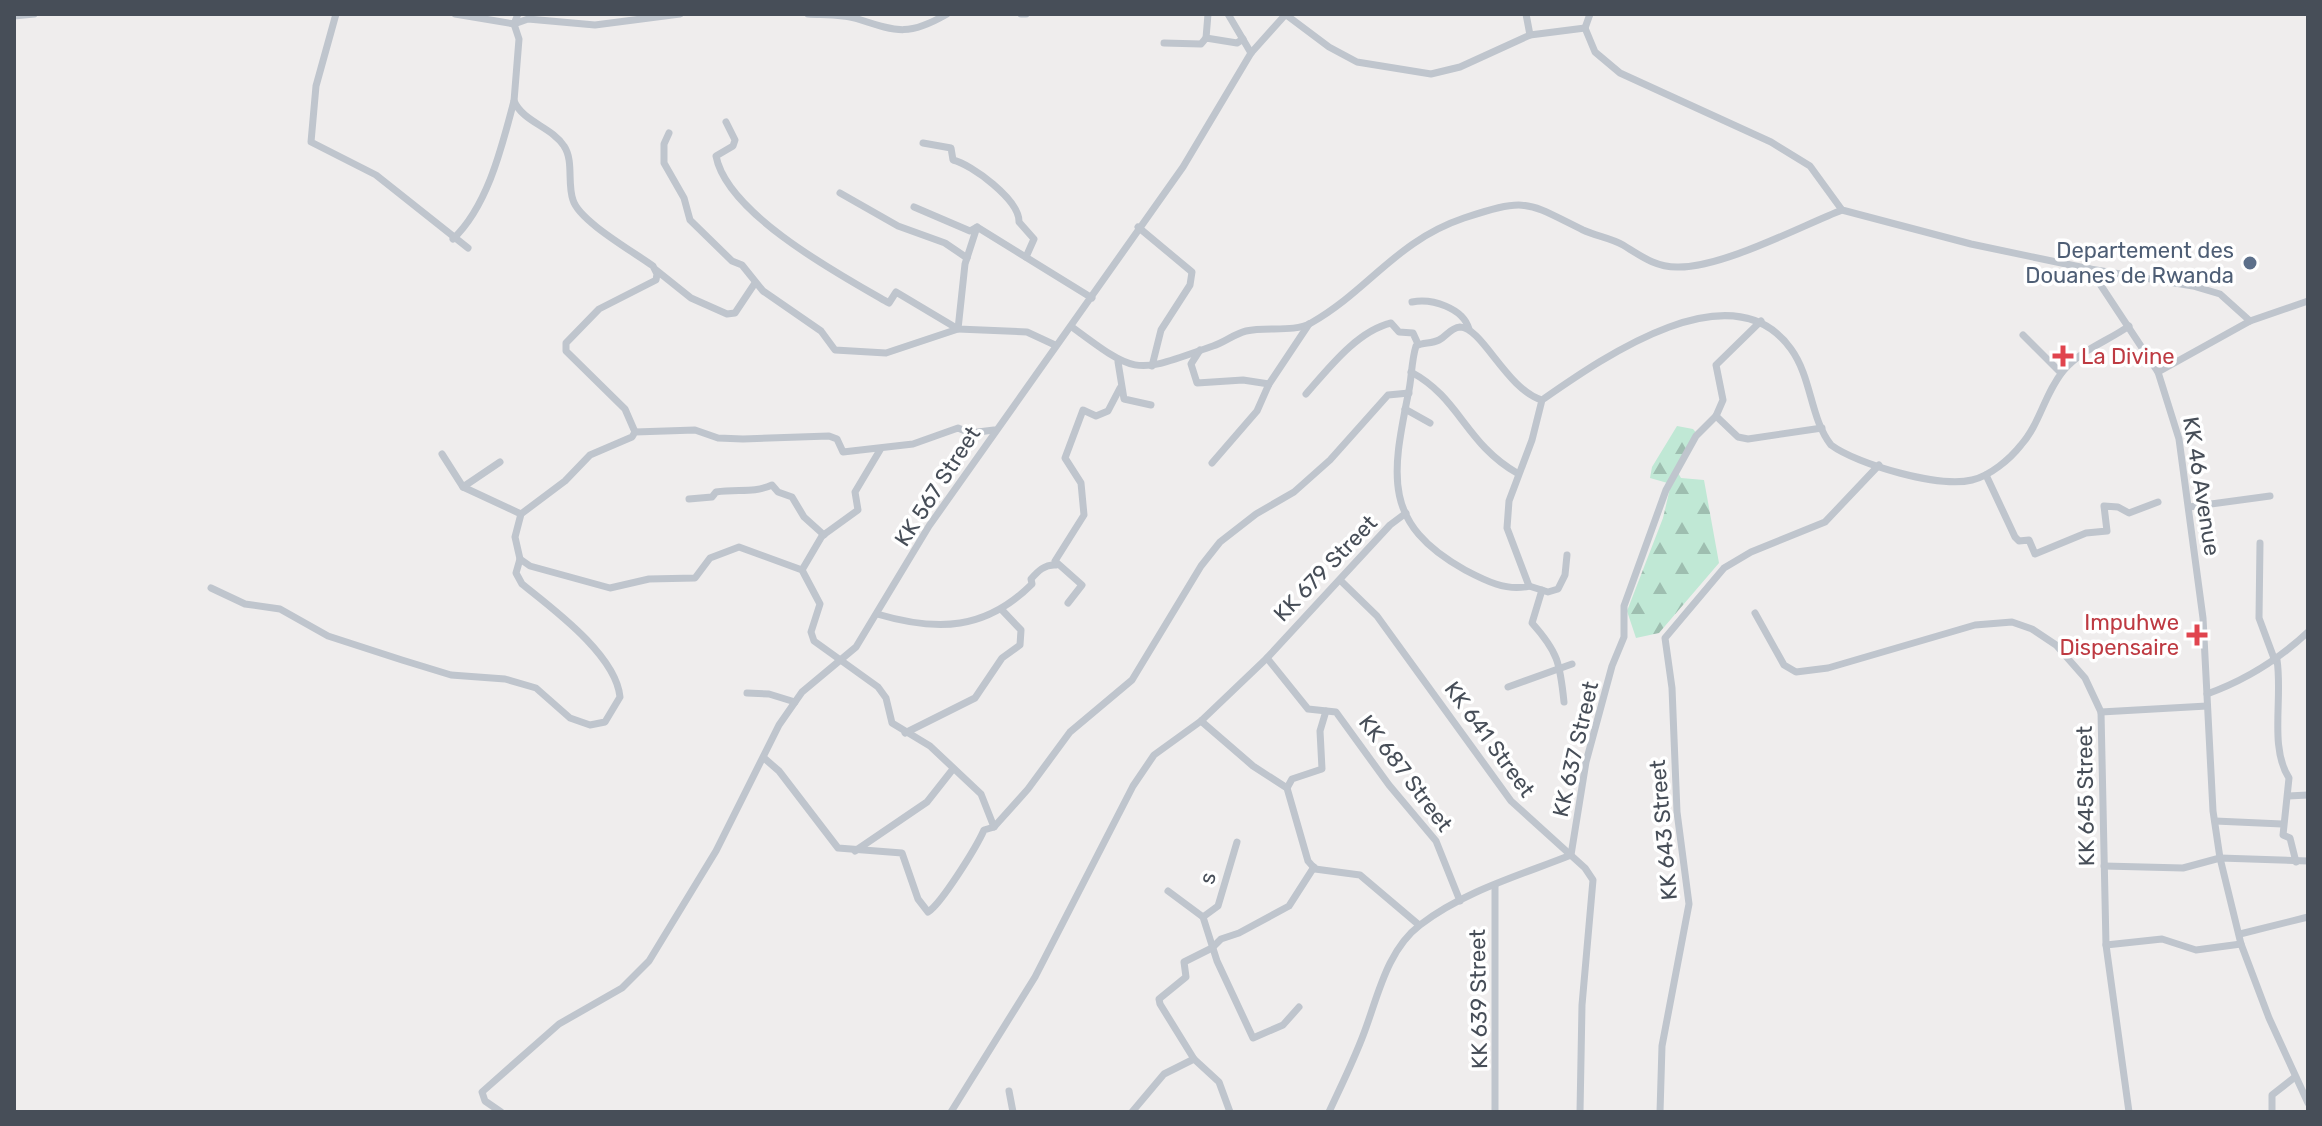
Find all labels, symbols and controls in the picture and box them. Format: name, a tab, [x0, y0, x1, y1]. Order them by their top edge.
place label: Departement des Douanes de Rwanda	[2025, 237, 2234, 289]
marker: Departement des Douanes de Rwanda	[2241, 254, 2259, 272]
place label: La Divine	[2081, 343, 2175, 370]
marker: La Divine	[2052, 345, 2074, 367]
street label: KK 46 Avenue	[2177, 415, 2226, 558]
street label: KK 567 Street	[889, 421, 986, 551]
street label: KK 679 Street	[1268, 509, 1383, 627]
place label: Impuhwe Dispensaire	[2059, 609, 2179, 661]
marker: Impuhwe Dispensaire	[2186, 624, 2208, 646]
street label: KK 641 Street	[1439, 676, 1541, 803]
street label: KK 637 Street	[1547, 678, 1604, 820]
street label: KK 687 Street	[1353, 710, 1458, 837]
street label: KK 645 Street	[2071, 725, 2100, 867]
street label: KK 643 Street	[1644, 758, 1683, 901]
street label: s	[1193, 869, 1222, 887]
street label: KK 639 Street	[1464, 928, 1493, 1069]

